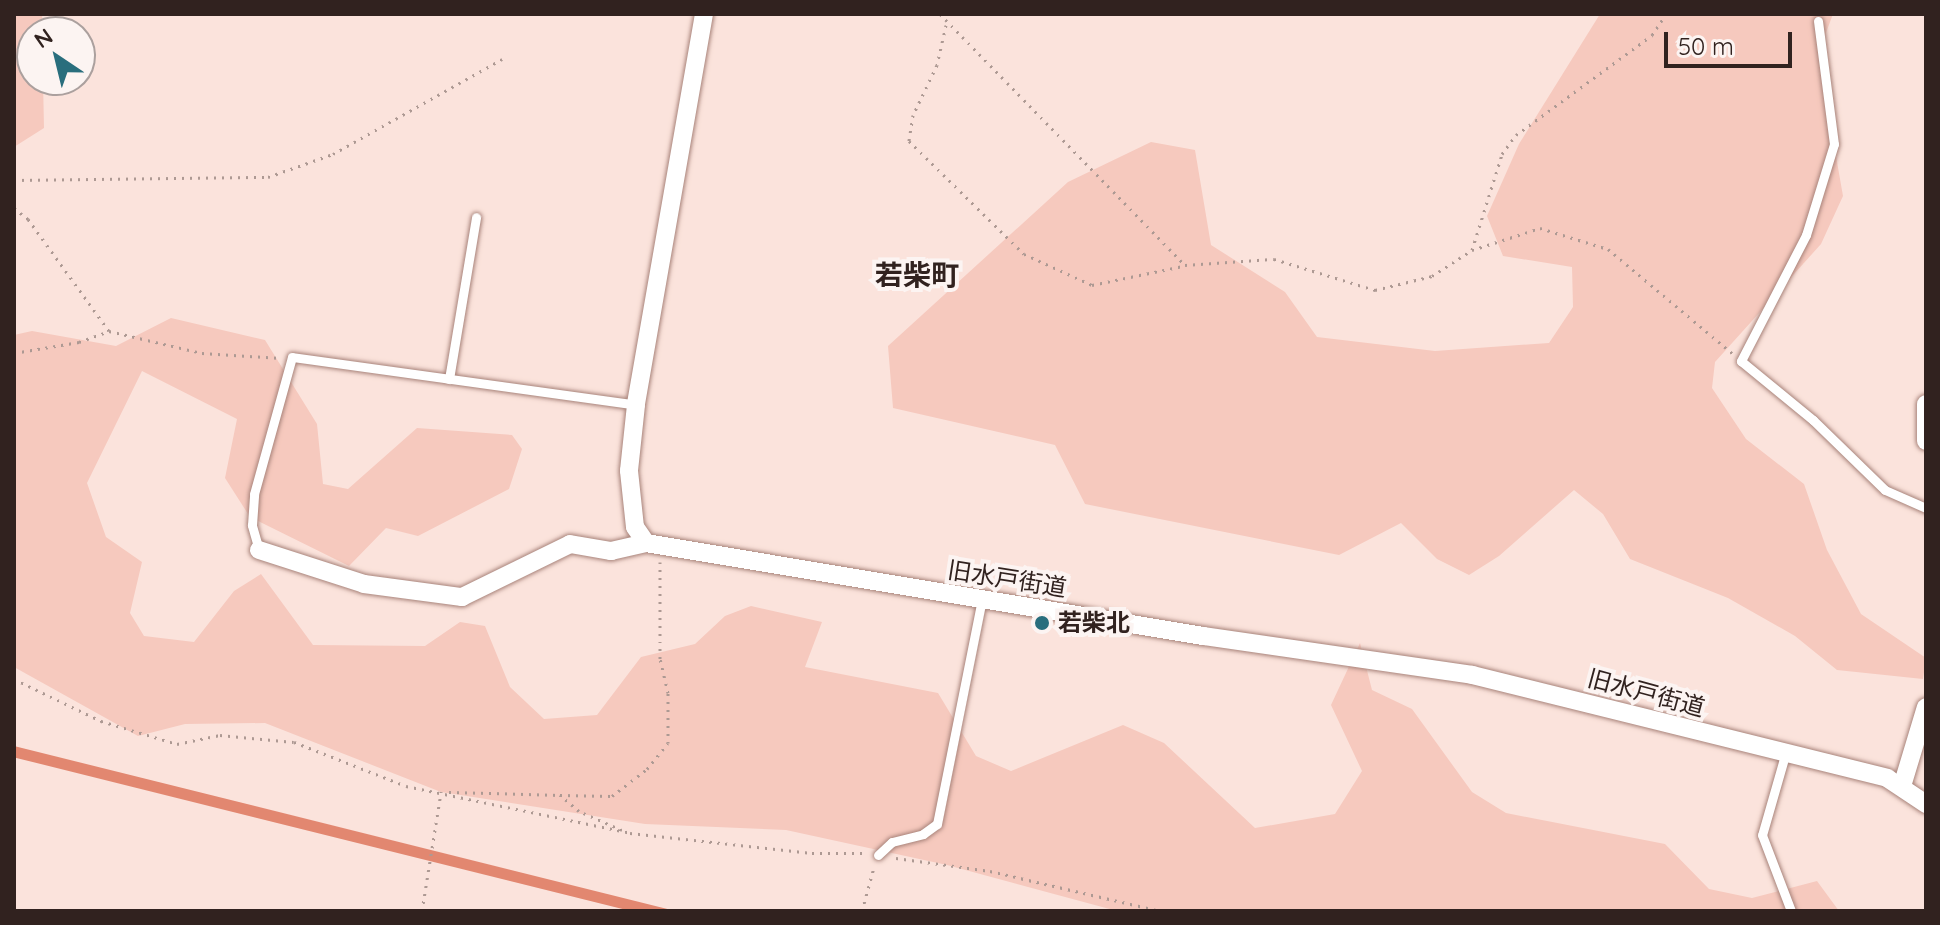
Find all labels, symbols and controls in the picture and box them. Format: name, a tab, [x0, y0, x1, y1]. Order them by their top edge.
north arrow	[16, 16, 96, 96]
scale bar	[1668, 16, 1796, 66]
text: N	[29, 22, 58, 54]
text: 50 m	[1678, 31, 1734, 61]
district label: 若柴町	[875, 258, 959, 292]
street label: 旧水戸街道	[945, 555, 1069, 603]
place label: 若柴北	[1058, 609, 1130, 637]
marker: 若柴北	[1033, 614, 1051, 632]
street label: 旧水戸街道	[1584, 664, 1708, 722]

